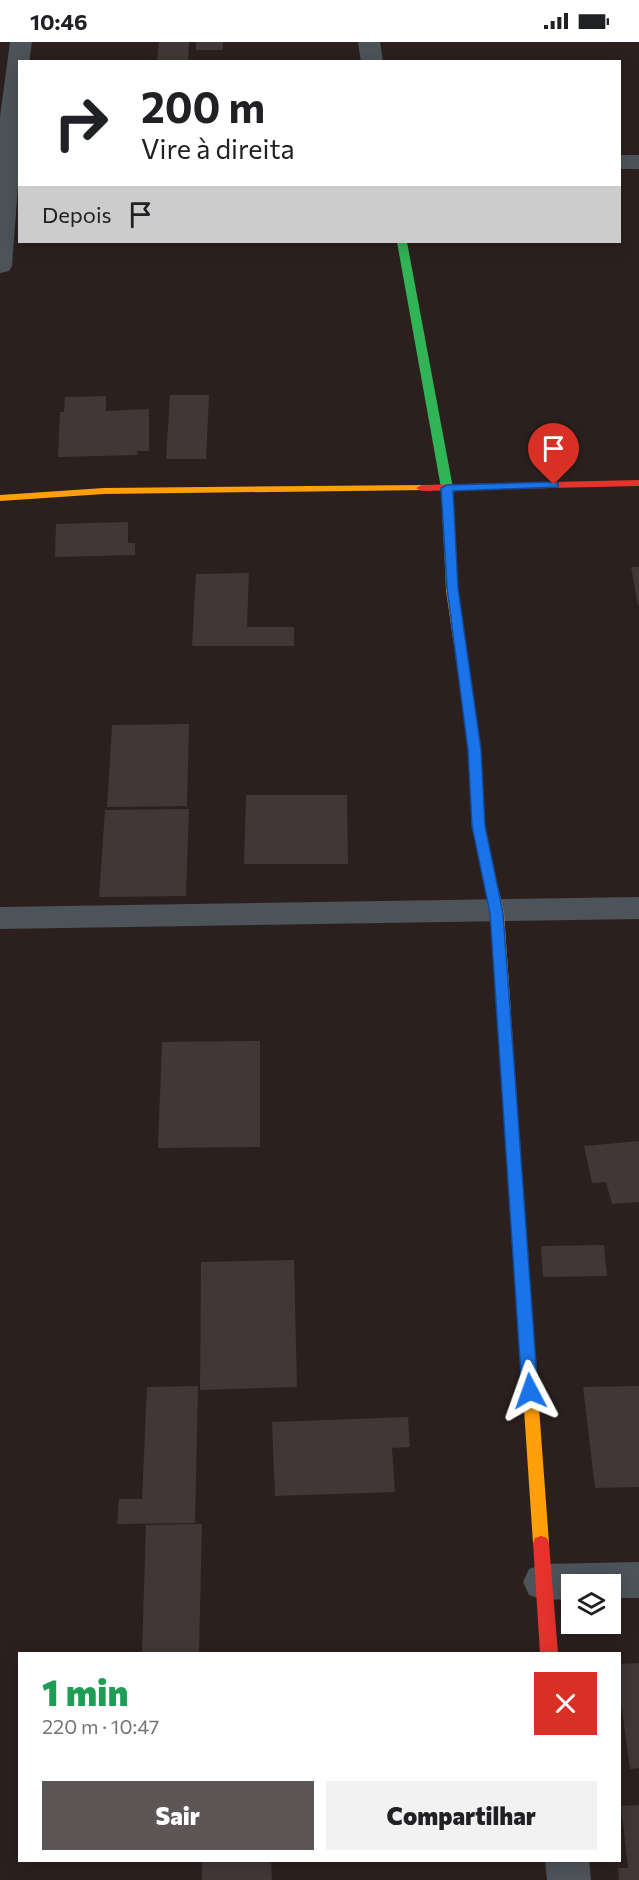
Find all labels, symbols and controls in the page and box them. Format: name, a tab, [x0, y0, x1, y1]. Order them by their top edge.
text: 10:46	[30, 8, 87, 35]
text: 200 m	[141, 80, 265, 132]
icon: right	[42, 84, 120, 162]
text: Vire à direita	[141, 132, 295, 165]
icon: arrive	[124, 198, 157, 231]
text: Depois	[42, 201, 112, 228]
pin	[528, 423, 579, 485]
icon: arrive	[537, 432, 570, 465]
position arrow	[498, 1359, 562, 1423]
map controls	[561, 1574, 621, 1634]
button: layers	[561, 1574, 621, 1634]
text: 1 min	[42, 1669, 128, 1713]
button: close	[534, 1672, 597, 1735]
text: 220 m · 10:47	[42, 1714, 159, 1738]
button: Sair	[42, 1781, 314, 1850]
button: Compartilhar	[326, 1781, 597, 1850]

